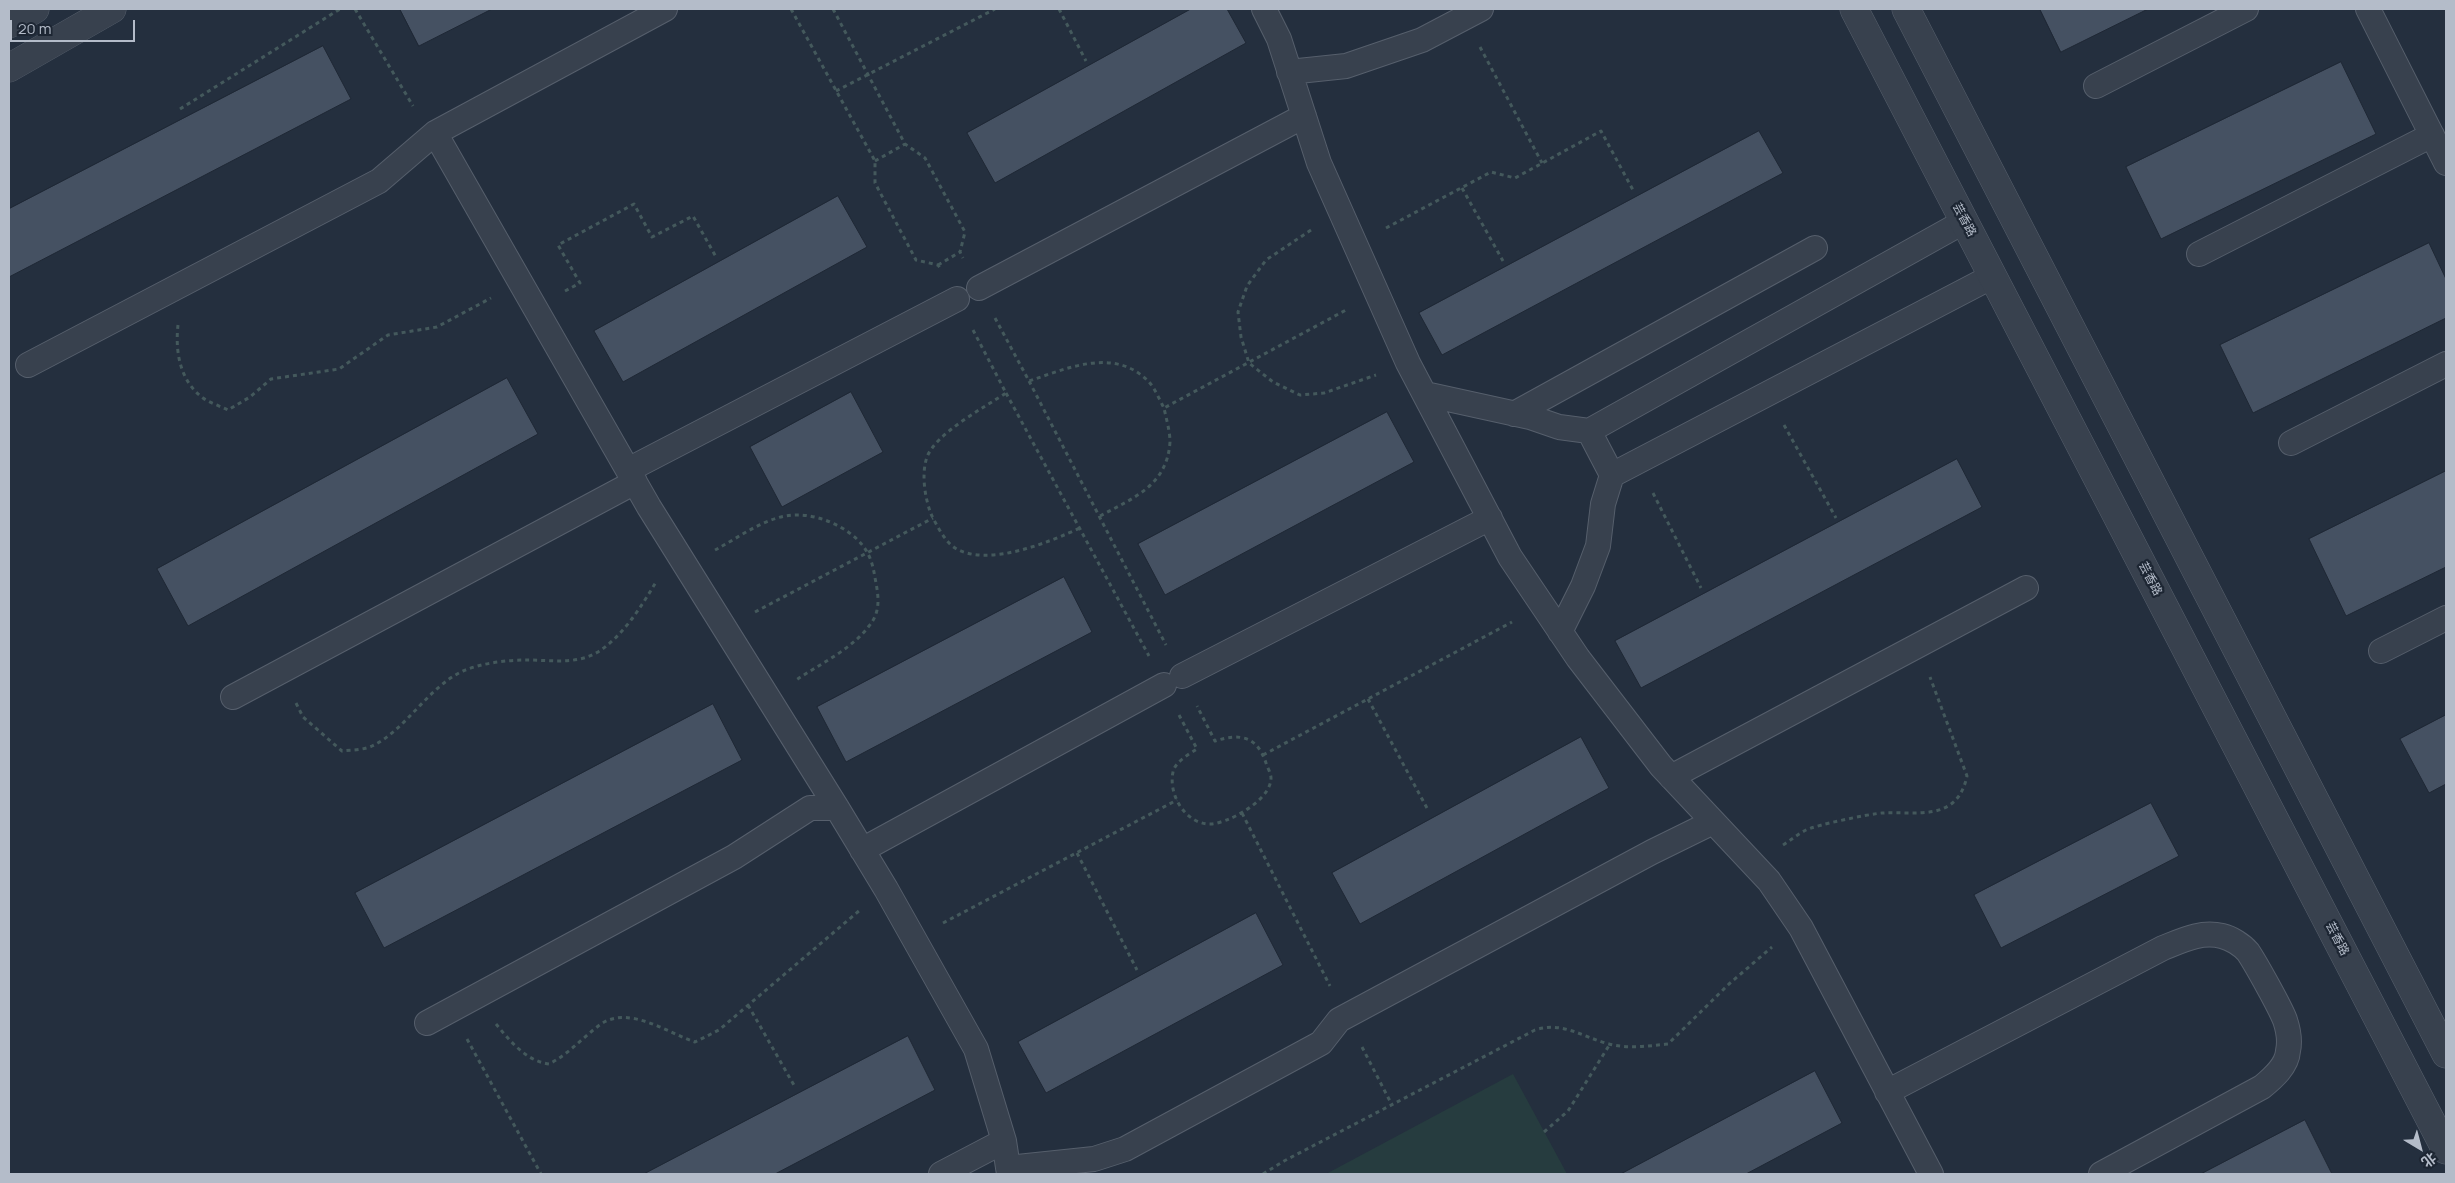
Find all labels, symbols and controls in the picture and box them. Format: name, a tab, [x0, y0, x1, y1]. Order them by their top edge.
scale bar	[12, 10, 138, 42]
text: 20 m	[18, 18, 51, 39]
street label: 芸香路	[1949, 201, 1979, 239]
street label: 芸香路	[2135, 560, 2165, 598]
street label: 芸香路	[2322, 920, 2352, 958]
north arrow	[2395, 1123, 2445, 1173]
text: 北	[2418, 1149, 2441, 1172]

